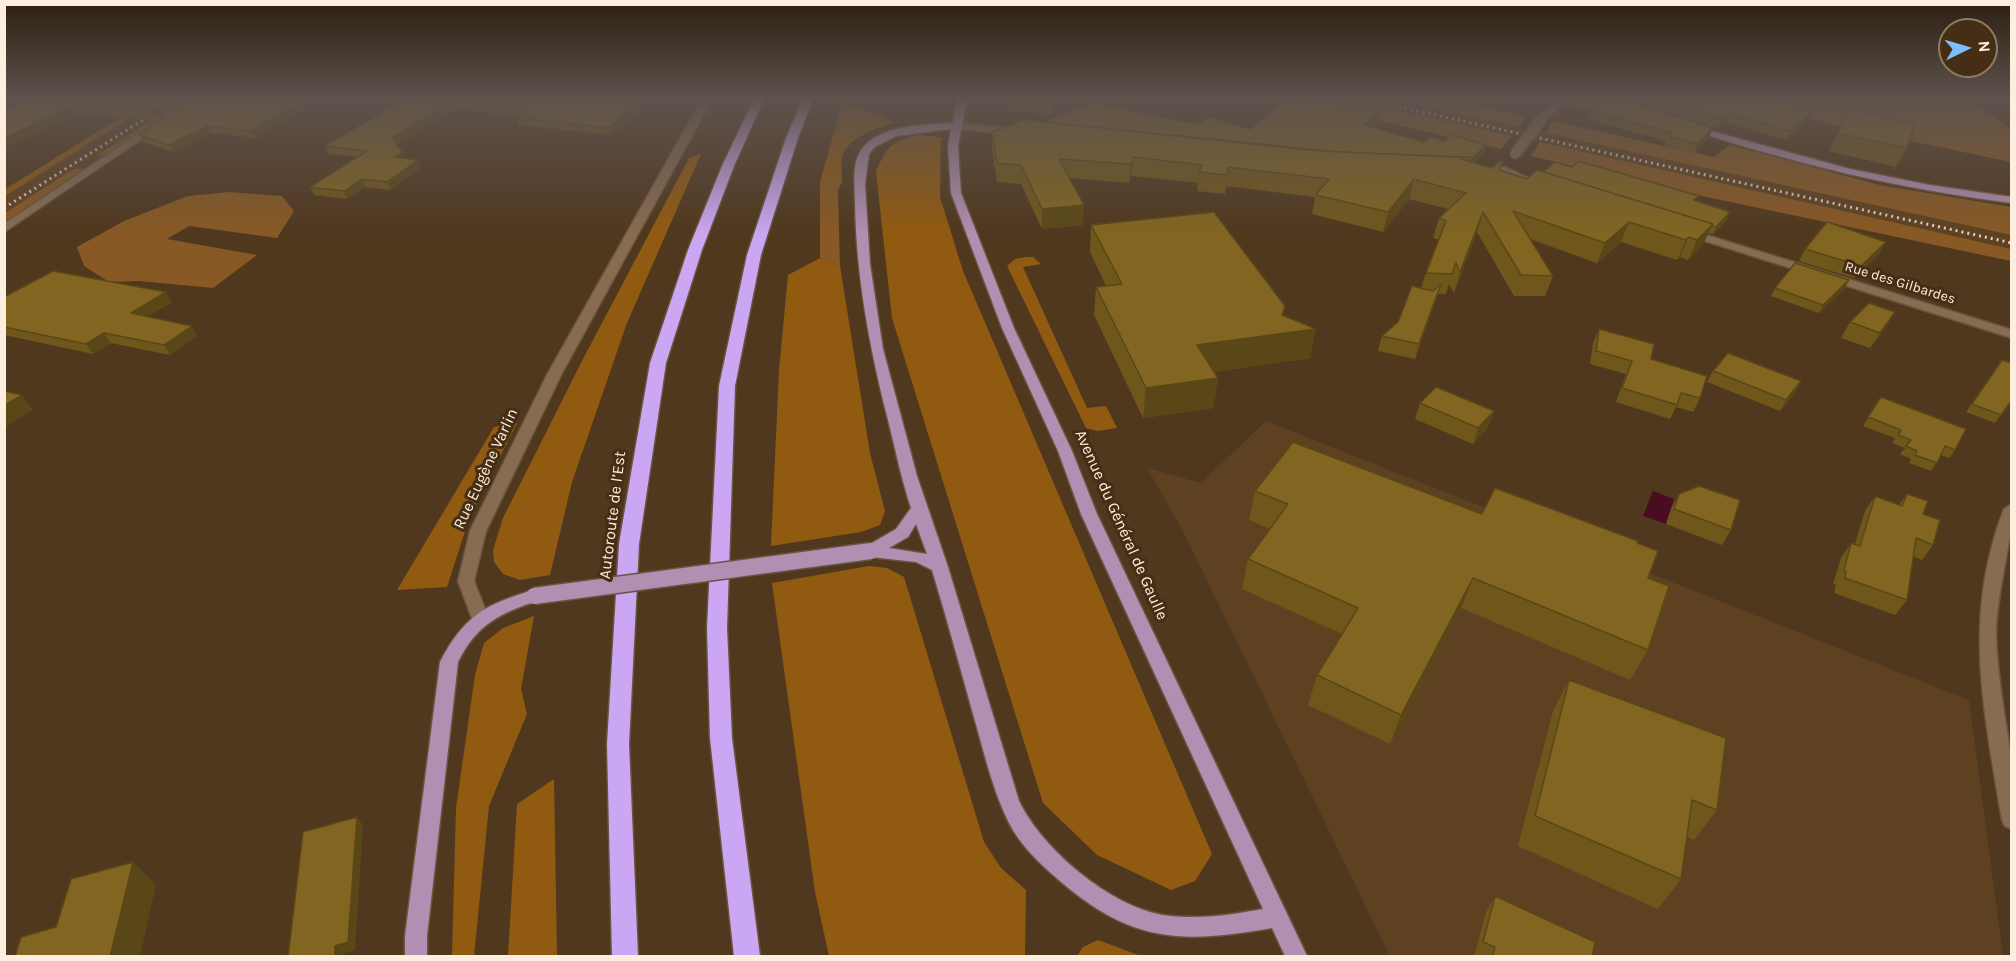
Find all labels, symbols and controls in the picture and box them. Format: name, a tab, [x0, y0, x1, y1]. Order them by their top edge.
north arrow	[1938, 18, 1998, 78]
text: N	[1974, 40, 1994, 53]
street label: Rue des Gilbardes	[1843, 258, 1957, 308]
street label: Rue Eugène Varlin	[450, 406, 522, 532]
street label: Avenue du Général de Gaulle	[1070, 427, 1172, 623]
street label: Autoroute de l’Est	[596, 450, 630, 580]

